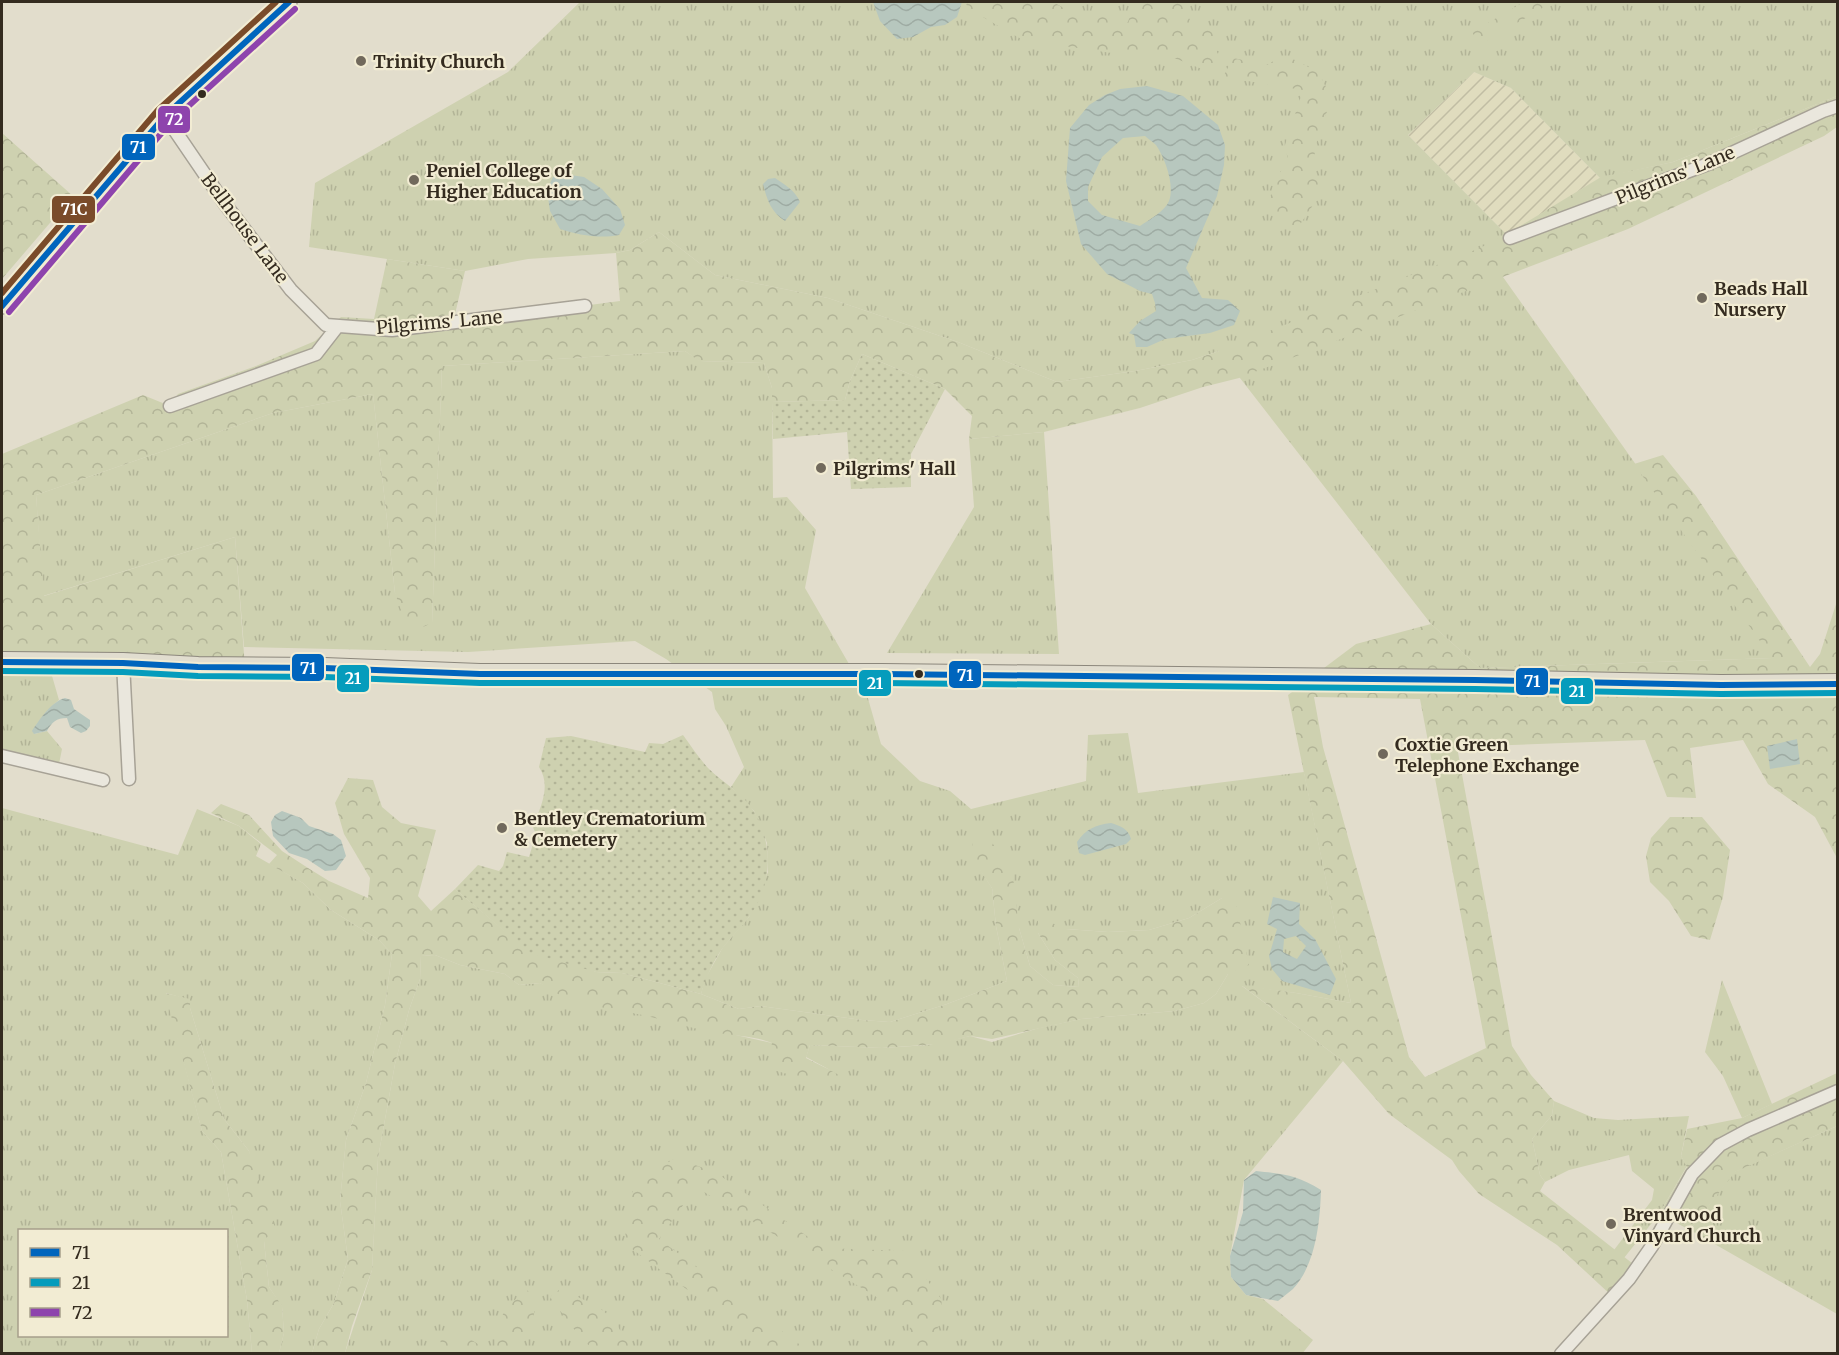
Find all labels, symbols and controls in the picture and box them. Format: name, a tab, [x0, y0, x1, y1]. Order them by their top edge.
place label: Trinity Church	[373, 50, 505, 73]
marker: Trinity Church	[354, 54, 368, 68]
unlabelled marker	[196, 88, 208, 100]
line badge: 72	[157, 105, 191, 134]
text: 72	[165, 109, 183, 129]
line badge: 71	[121, 133, 156, 161]
text: 71	[130, 137, 147, 157]
street label: Pilgrims' Lane	[1612, 141, 1738, 209]
place label: Peniel College of Higher Education	[426, 159, 582, 203]
street label: Bellhouse Lane	[196, 168, 294, 288]
marker: Peniel College of Higher Education	[407, 173, 421, 187]
line badge: 71C	[51, 195, 96, 224]
text: 71C	[60, 199, 88, 219]
place label: Beads Hall Nursery	[1714, 277, 1808, 321]
marker: Beads Hall Nursery	[1695, 291, 1709, 305]
street label: Pilgrims' Lane	[375, 305, 503, 339]
place label: Pilgrims' Hall	[833, 457, 956, 480]
marker: Pilgrims' Hall	[814, 461, 828, 475]
line badge: 71	[291, 653, 325, 682]
text: 71	[300, 658, 317, 678]
line badge: 71	[948, 660, 982, 689]
line badge: 21	[336, 664, 370, 693]
text: 71	[957, 665, 974, 685]
line badge: 71	[1515, 667, 1549, 696]
text: 21	[345, 668, 362, 688]
unlabelled marker	[913, 668, 925, 680]
line badge: 21	[858, 669, 892, 697]
text: 71	[1524, 671, 1541, 691]
text: 21	[867, 673, 884, 693]
line badge: 21	[1560, 677, 1594, 705]
text: 21	[1569, 681, 1586, 701]
place label: Coxtie Green Telephone Exchange	[1395, 733, 1579, 777]
marker: Coxtie Green Telephone Exchange	[1376, 747, 1390, 761]
place label: Bentley Crematorium & Cemetery	[514, 807, 705, 851]
marker: Bentley Crematorium & Cemetery	[495, 821, 509, 835]
place label: Brentwood Vinyard Church	[1622, 1203, 1761, 1247]
marker: Brentwood Vinyard Church	[1604, 1217, 1618, 1231]
legend	[18, 1229, 228, 1337]
text: 71	[72, 1241, 90, 1264]
text: 21	[72, 1271, 90, 1294]
text: 72	[72, 1301, 93, 1324]

